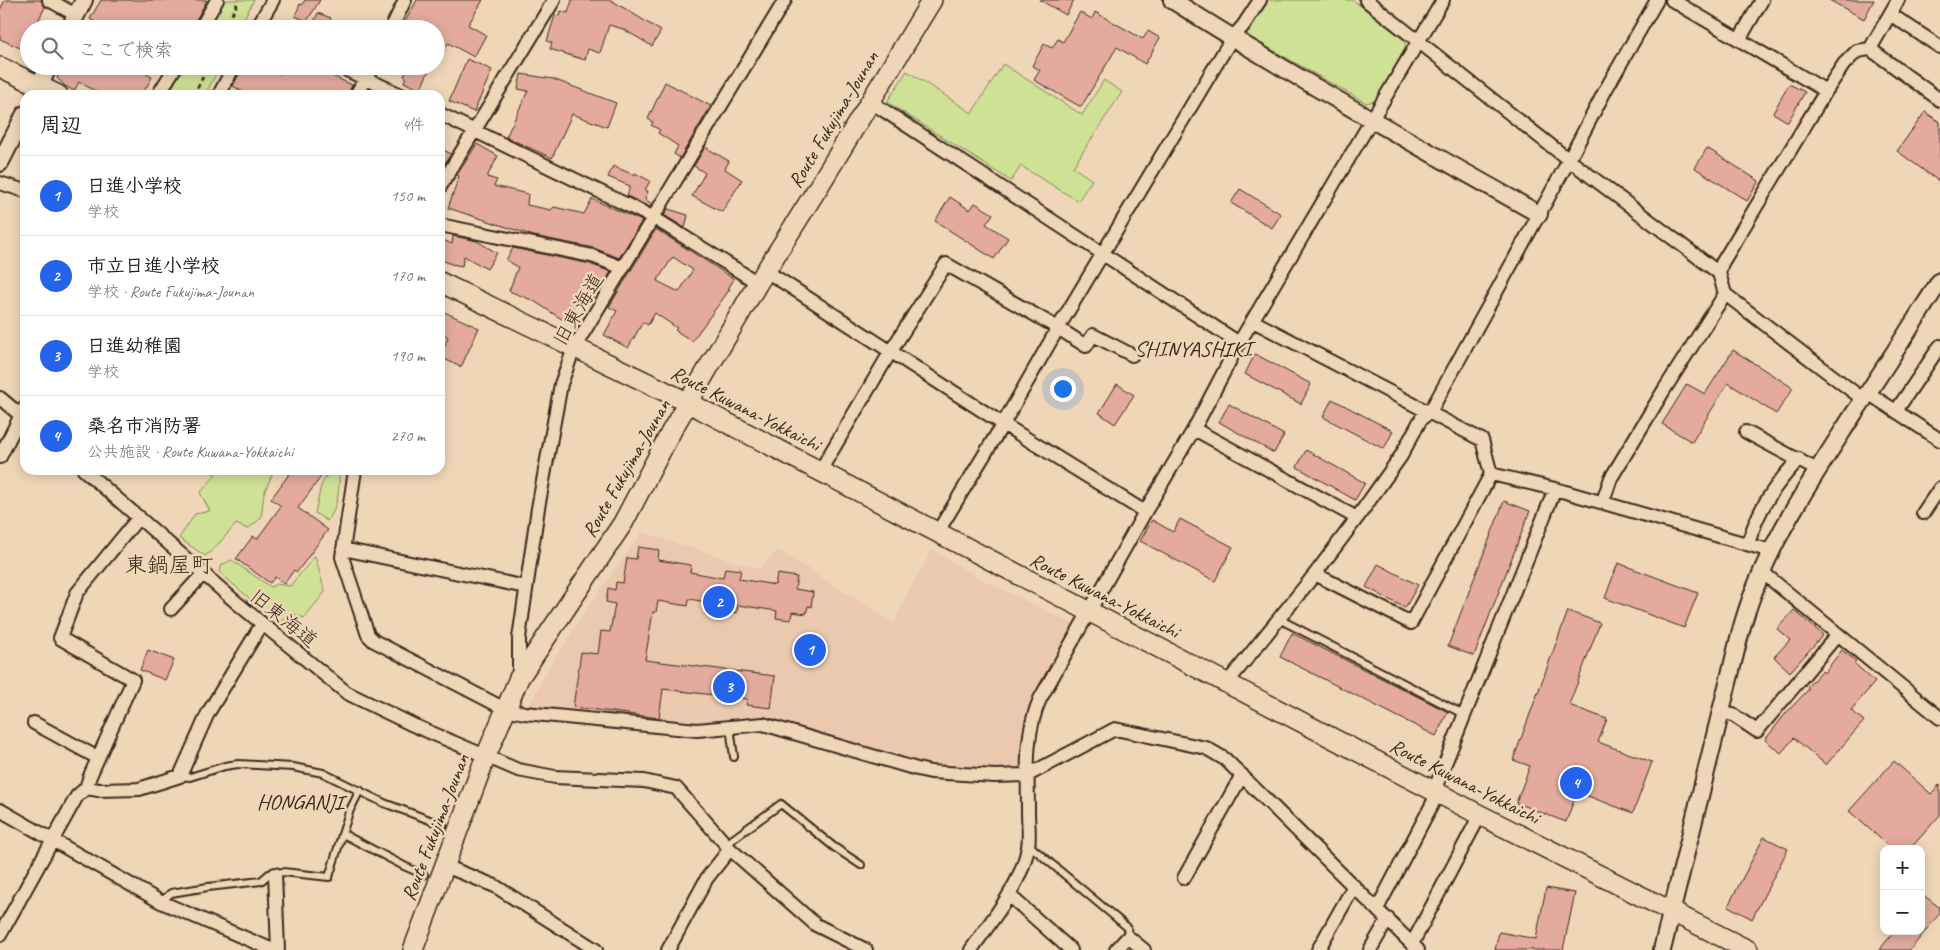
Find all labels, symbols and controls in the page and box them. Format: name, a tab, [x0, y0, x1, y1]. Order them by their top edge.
search box	[20, 20, 445, 75]
icon: search	[38, 34, 66, 62]
text: ここで検索	[78, 38, 173, 62]
street label: Route Fukujima-Jounan	[783, 45, 885, 192]
text: 周辺	[40, 112, 82, 138]
text: 4件	[402, 115, 425, 135]
text: 日進小学校	[87, 174, 182, 198]
text: 1	[52, 186, 60, 206]
text: 150 m	[391, 186, 425, 206]
text: 学校	[87, 202, 119, 222]
text: 市立日進小学校	[87, 254, 220, 278]
text: 2	[52, 266, 60, 286]
text: 170 m	[391, 266, 425, 286]
street label: 旧東海道	[548, 268, 609, 350]
text: 学校 · Route Fukujima-Jounan	[87, 282, 254, 302]
text: 日進幼稚園	[87, 334, 182, 358]
district label: SHINYASHIKI	[1135, 335, 1257, 363]
text: 3	[52, 346, 60, 366]
text: 190 m	[391, 346, 425, 366]
street label: Route Kuwana-Yokkaichi	[667, 360, 827, 458]
text: 学校	[87, 362, 119, 382]
your location	[1050, 376, 1076, 402]
street label: Route Fukujima-Jounan	[577, 394, 677, 542]
text: 桑名市消防署	[87, 414, 201, 438]
text: 4	[52, 426, 60, 446]
text: 270 m	[391, 426, 425, 446]
text: 公共施設 · Route Kuwana-Yokkaichi	[87, 442, 293, 462]
street label: Route Kuwana-Yokkaichi	[1026, 547, 1186, 645]
district label: 東鍋屋町	[125, 551, 213, 579]
pin: 2	[703, 583, 735, 621]
street label: 旧東海道	[245, 584, 323, 653]
pin: 1	[794, 631, 826, 669]
pin: 3	[713, 668, 745, 706]
street label: Route Kuwana-Yokkaichi	[1386, 733, 1546, 831]
street label: Route Fukujima-Jounan	[396, 749, 475, 904]
pin: 4	[1560, 764, 1592, 802]
district label: HONGANJI	[257, 788, 347, 816]
map controls	[1880, 845, 1925, 935]
button: +	[1880, 845, 1925, 890]
button: −	[1880, 890, 1925, 935]

